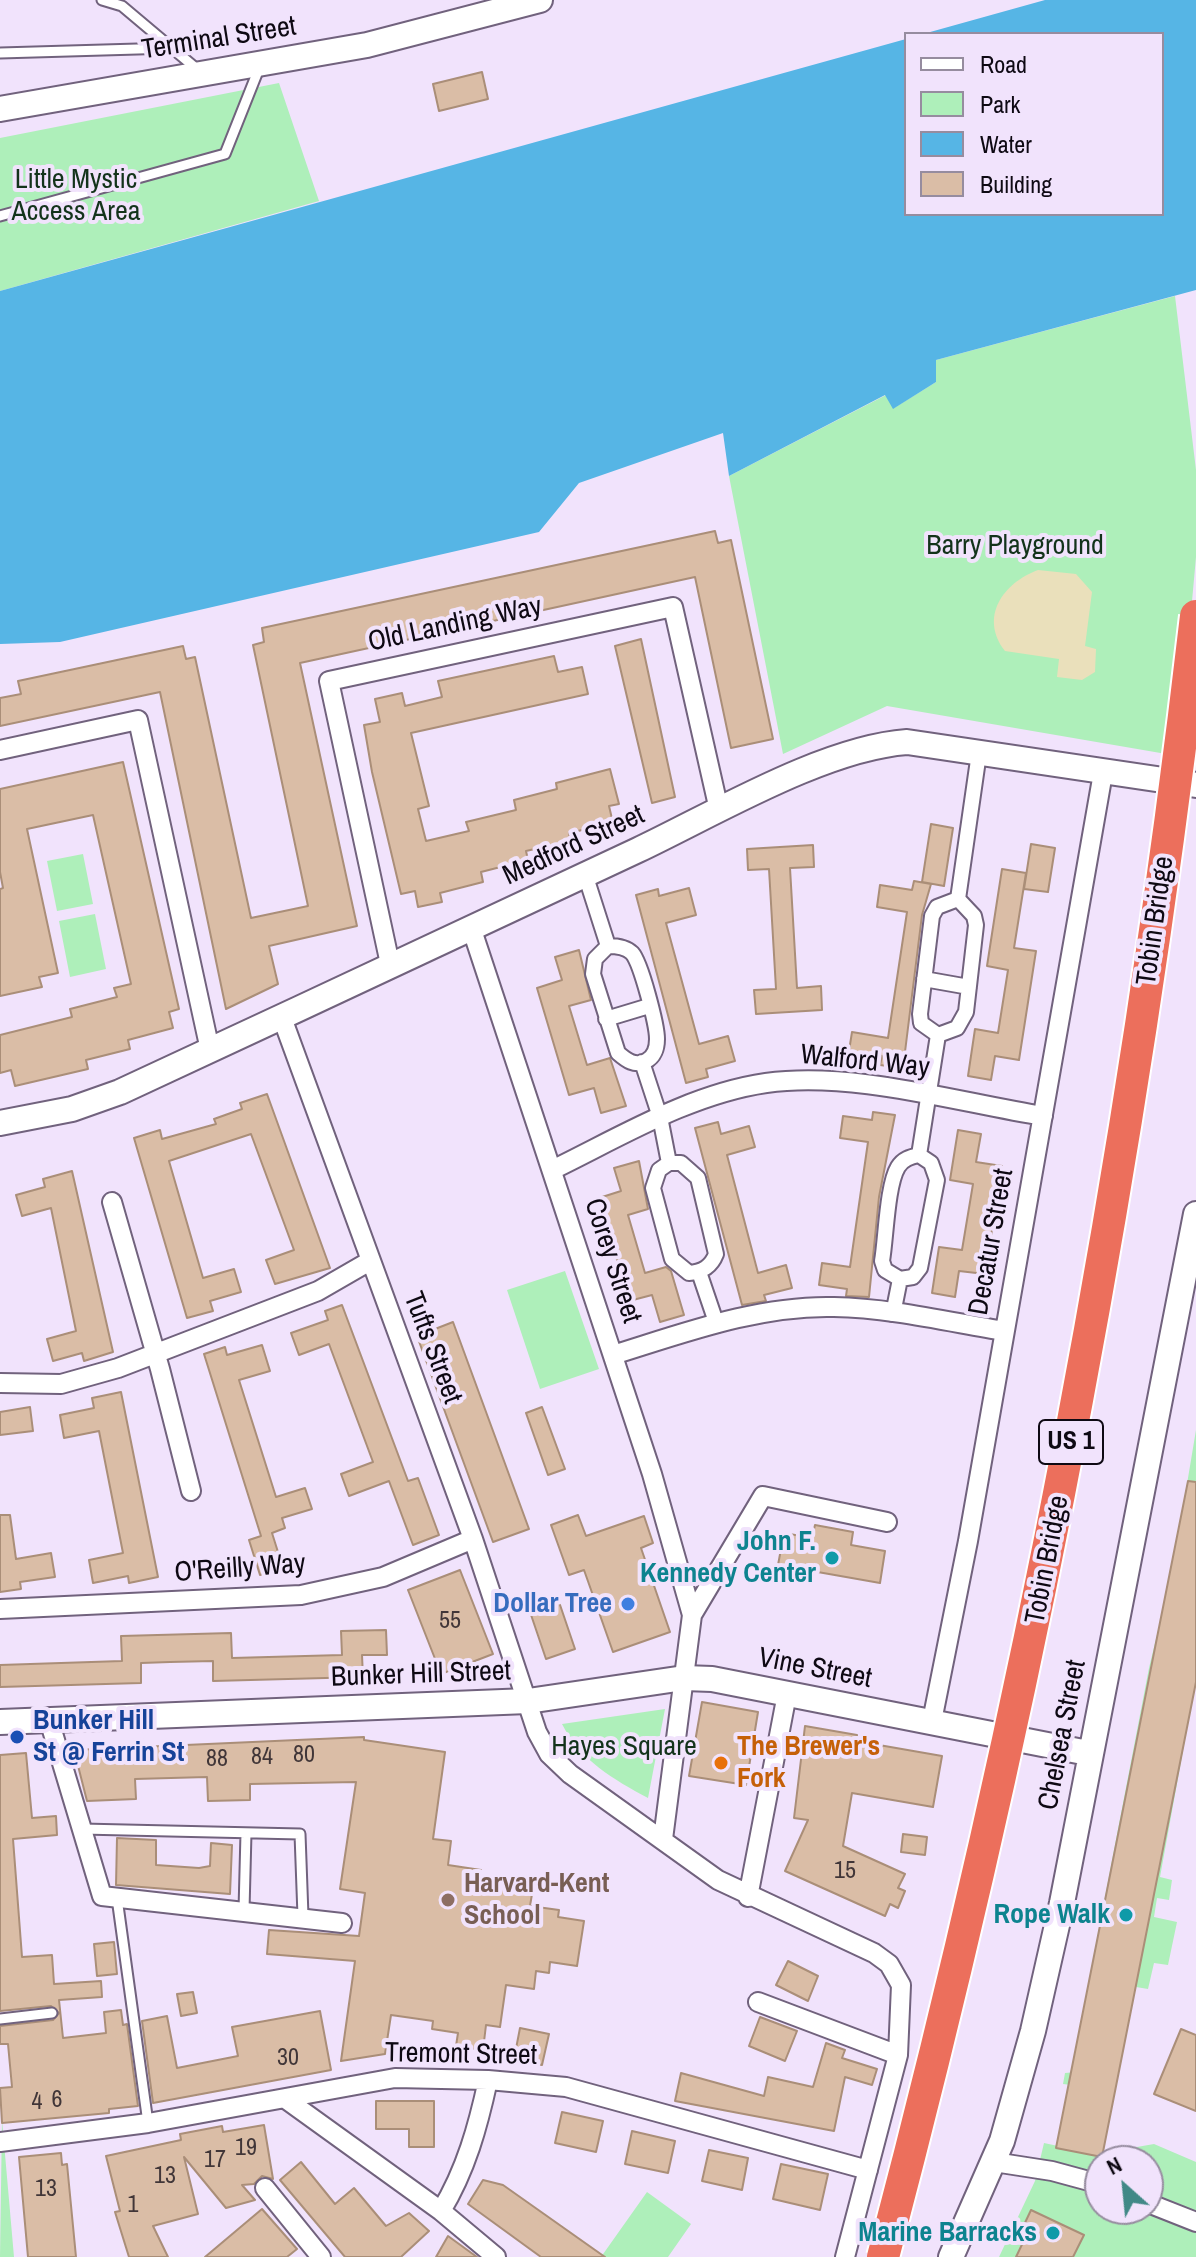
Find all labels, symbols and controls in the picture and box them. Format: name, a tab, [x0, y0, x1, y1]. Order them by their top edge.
street label: Terminal Street	[139, 10, 299, 68]
legend	[904, 32, 1164, 216]
text: Road	[980, 48, 1027, 80]
text: Park	[980, 88, 1020, 120]
text: Water	[980, 128, 1032, 160]
park label: Little Mystic Access Area	[12, 163, 140, 229]
text: Building	[980, 168, 1052, 200]
park label: Barry Playground	[926, 529, 1104, 563]
street label: Old Landing Way	[365, 590, 545, 660]
street label: Medford Street	[498, 799, 650, 893]
street label: Tobin Bridge	[1130, 854, 1182, 988]
street label: Walford Way	[799, 1039, 931, 1085]
street label: Decatur Street	[963, 1166, 1021, 1318]
street label: Corey Street	[576, 1195, 648, 1327]
street label: Tufts Street	[395, 1287, 469, 1409]
road number: US 1	[1039, 1420, 1103, 1464]
street label: Tobin Bridge	[1019, 1493, 1077, 1627]
place label: John F. Kennedy Center	[640, 1525, 816, 1591]
street label: O'Reilly Way	[173, 1548, 307, 1590]
marker: John F. Kennedy Center	[823, 1549, 841, 1567]
place label: Dollar Tree	[493, 1587, 612, 1621]
marker: Dollar Tree	[619, 1595, 637, 1613]
house number: 55	[439, 1608, 461, 1636]
street label: Vine Street	[756, 1642, 874, 1696]
street label: Bunker Hill Street	[331, 1655, 511, 1695]
street label: Chelsea Street	[1032, 1657, 1094, 1813]
place label: Bunker Hill St @ Ferrin St	[33, 1704, 184, 1770]
marker: Bunker Hill St @ Ferrin St	[8, 1728, 26, 1746]
park label: Hayes Square	[551, 1730, 697, 1764]
place label: The Brewer's Fork	[737, 1730, 880, 1796]
house number: 80	[293, 1742, 315, 1770]
house number: 84	[251, 1744, 273, 1772]
house number: 88	[206, 1746, 228, 1774]
marker: The Brewer's Fork	[712, 1754, 730, 1772]
house number: 15	[834, 1858, 856, 1886]
place label: Harvard-Kent School	[464, 1867, 609, 1933]
marker: Harvard-Kent School	[439, 1891, 457, 1909]
place label: Rope Walk	[993, 1898, 1110, 1932]
marker: Rope Walk	[1117, 1906, 1135, 1924]
street label: Tremont Street	[385, 2037, 537, 2073]
house number: 30	[277, 2045, 299, 2073]
house number: 6	[52, 2087, 62, 2115]
house number: 4	[32, 2089, 42, 2117]
house number: 19	[235, 2135, 257, 2163]
north arrow	[1084, 2145, 1164, 2225]
house number: 17	[204, 2147, 226, 2175]
text: N	[1101, 2149, 1127, 2182]
house number: 13	[154, 2163, 176, 2191]
house number: 13	[35, 2176, 57, 2204]
house number: 1	[128, 2192, 138, 2220]
place label: Marine Barracks	[858, 2216, 1037, 2250]
marker: Marine Barracks	[1044, 2224, 1062, 2242]

